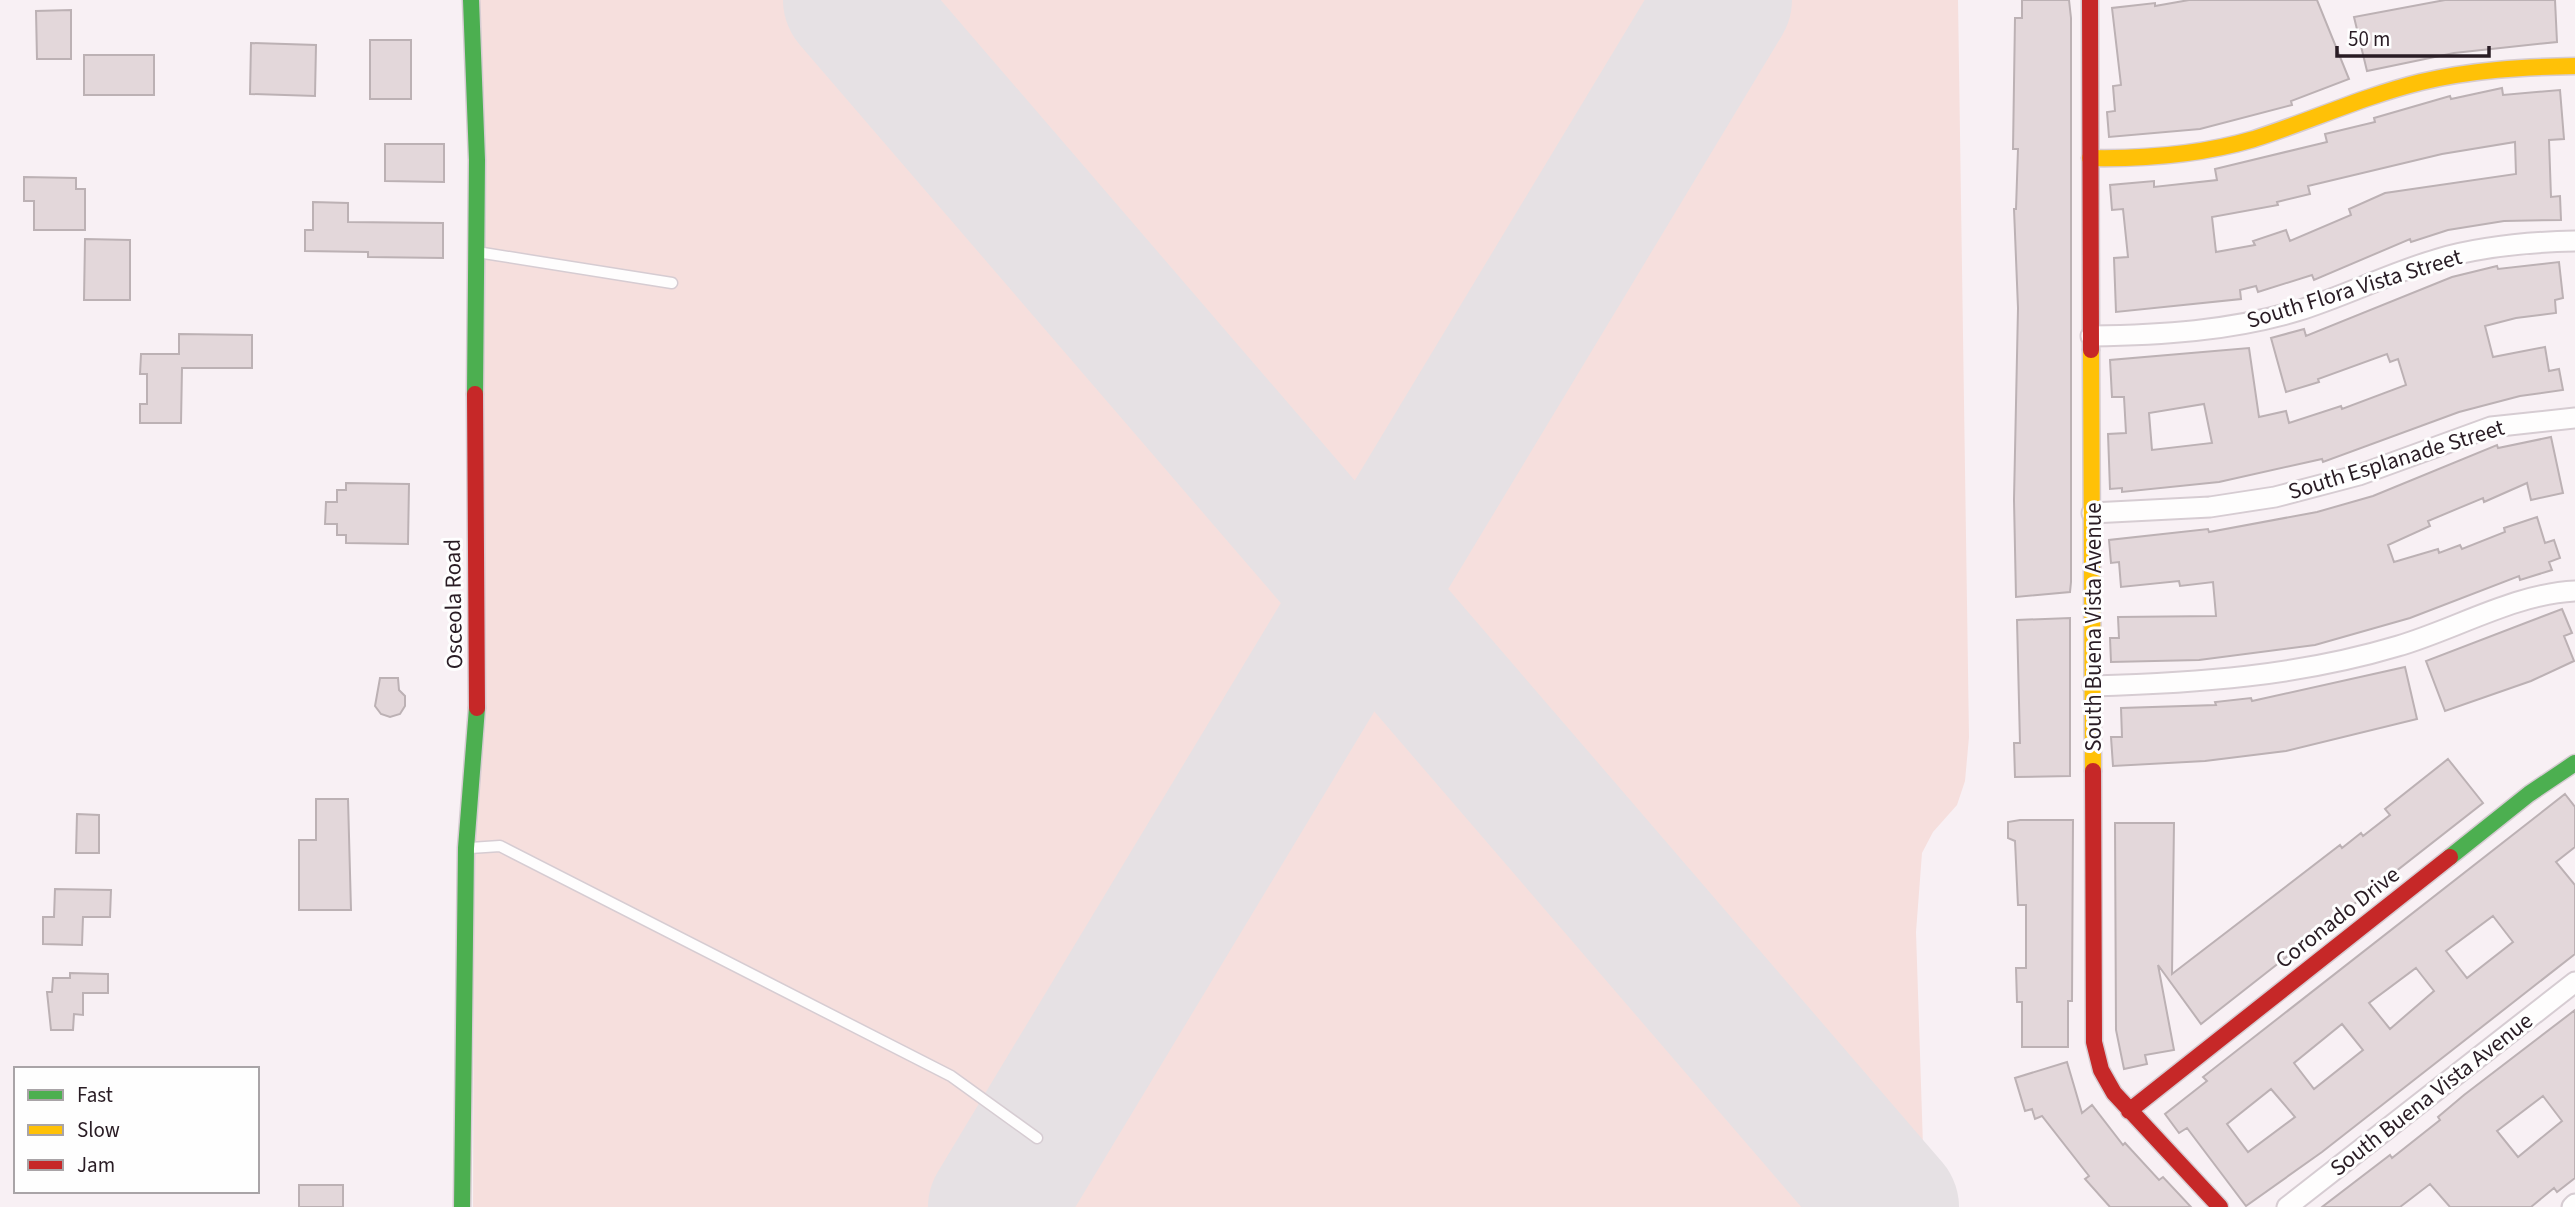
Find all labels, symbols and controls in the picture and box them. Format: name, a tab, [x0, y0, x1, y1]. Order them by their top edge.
scale bar	[2337, 14, 2489, 58]
text: 50 m	[2348, 24, 2390, 54]
street label: South Flora Vista Street	[2243, 240, 2466, 337]
street label: South Esplanade Street	[2284, 411, 2509, 508]
street label: South Buena Vista Avenue	[2077, 502, 2110, 752]
street label: Osceola Road	[436, 539, 471, 669]
street label: Coronado Drive	[2268, 858, 2406, 976]
street label: South Buena Vista Avenue	[2323, 1005, 2540, 1184]
legend	[14, 1067, 259, 1193]
text: Fast	[77, 1080, 113, 1110]
text: Slow	[77, 1115, 120, 1145]
text: Jam	[77, 1150, 115, 1180]

